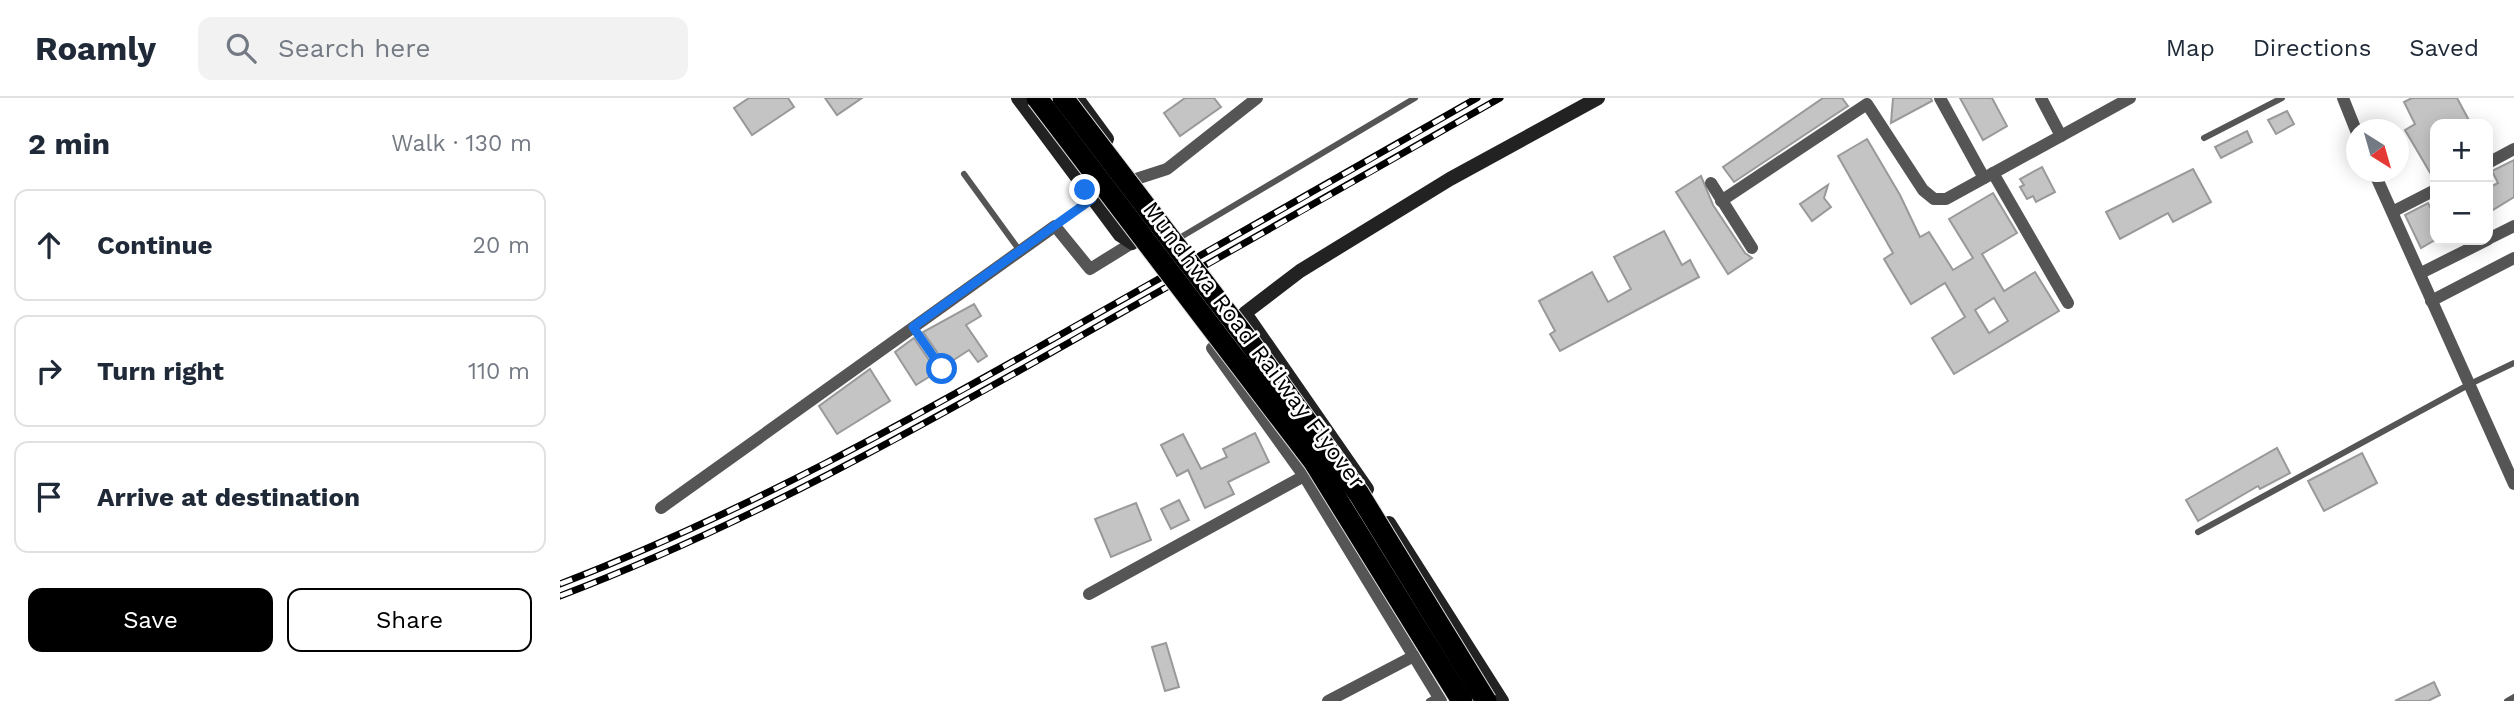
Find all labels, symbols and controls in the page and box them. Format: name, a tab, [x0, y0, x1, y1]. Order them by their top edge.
search box	[198, 17, 688, 80]
text: Roamly	[35, 29, 156, 68]
icon: search	[222, 29, 260, 67]
text: Search here	[278, 33, 431, 63]
text: Map	[2166, 34, 2215, 62]
text: Directions	[2253, 34, 2371, 62]
text: Saved	[2409, 34, 2479, 62]
north arrow	[2346, 119, 2409, 182]
map controls	[2430, 119, 2493, 245]
button: +	[2430, 119, 2493, 182]
text: 2 min	[28, 126, 110, 161]
text: Walk · 130 m	[391, 130, 532, 157]
route end	[1069, 174, 1100, 205]
button: −	[2430, 182, 2493, 245]
street label: Mundhwa Road Railway Flyover	[1137, 196, 1371, 494]
icon: ahead	[30, 226, 68, 264]
text: Continue	[97, 230, 213, 260]
text: 20 m	[473, 232, 530, 259]
icon: right	[30, 352, 68, 390]
route start	[926, 353, 957, 384]
text: Turn right	[97, 356, 224, 386]
text: 110 m	[468, 358, 530, 385]
icon: arrive	[30, 478, 68, 516]
text: Arrive at destination	[97, 482, 360, 512]
button: Save	[28, 588, 273, 652]
button: Share	[287, 588, 532, 652]

